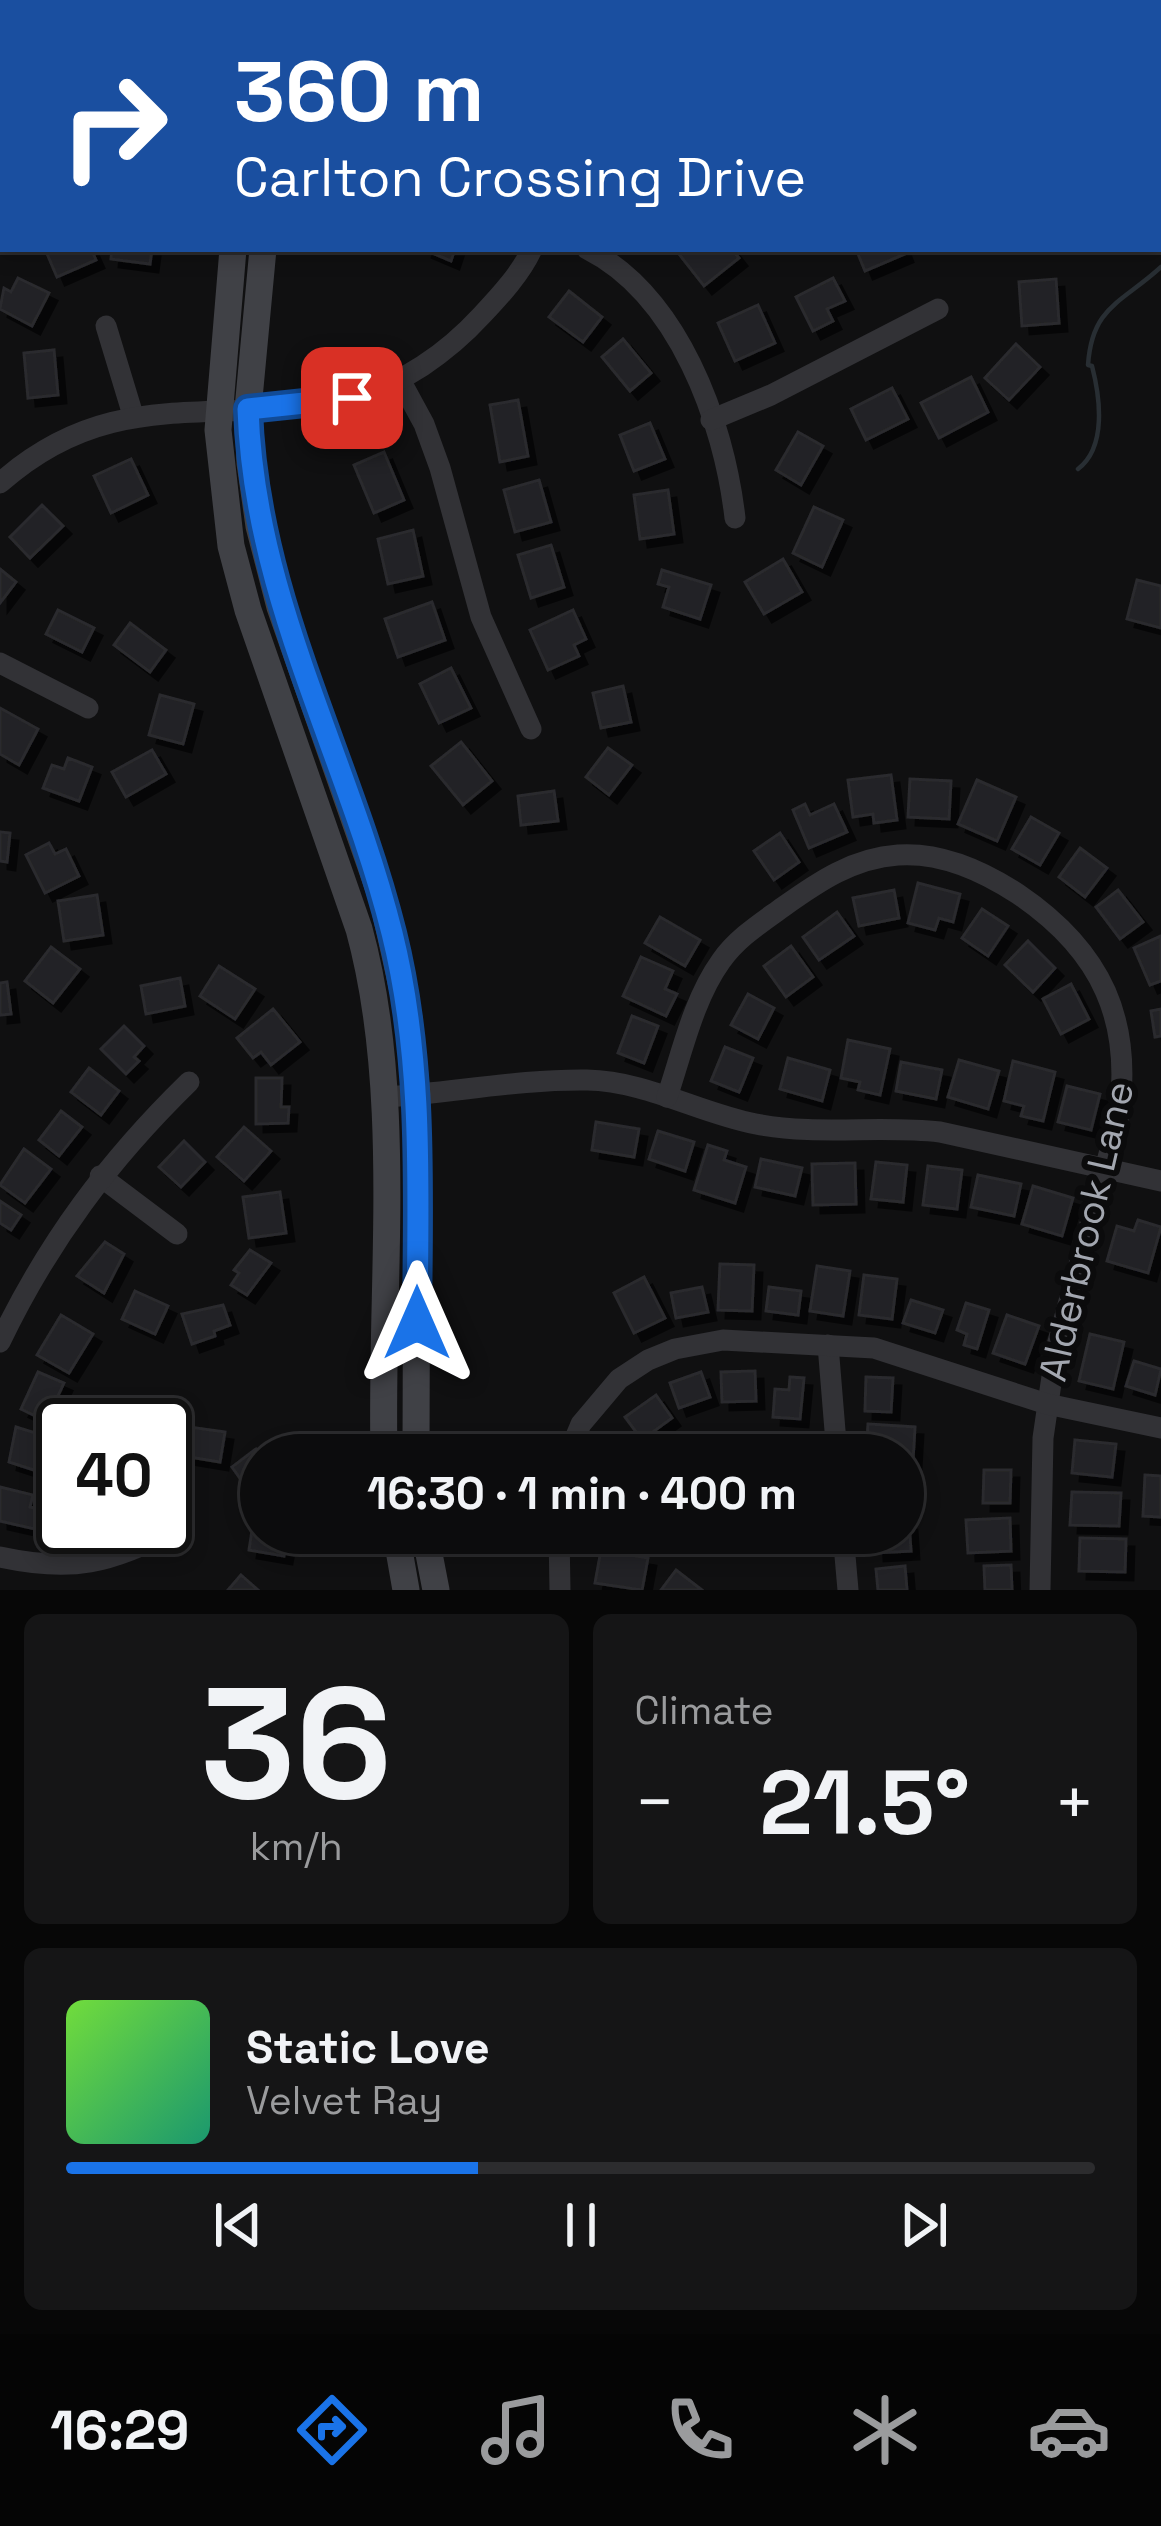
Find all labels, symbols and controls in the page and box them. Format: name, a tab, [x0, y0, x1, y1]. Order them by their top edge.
text: 360 m	[234, 38, 485, 146]
icon: right	[36, 48, 192, 204]
text: Carlton Crossing Drive	[234, 143, 806, 212]
pin	[301, 347, 403, 449]
icon: arrive	[319, 365, 385, 431]
street label: Alderbrook Lane	[1028, 1076, 1144, 1386]
position arrow	[354, 1260, 480, 1386]
speed limit sign: 40	[36, 1398, 192, 1554]
text: 16:30 · 1 min · 400 m	[367, 1465, 797, 1522]
text: 36	[201, 1644, 392, 1844]
text: Climate	[635, 1686, 774, 1735]
text: 21.5°	[760, 1745, 970, 1860]
text: −	[635, 1760, 675, 1844]
text: +	[1054, 1760, 1095, 1844]
text: km/h	[250, 1822, 343, 1871]
text: Static Love	[246, 2019, 490, 2076]
text: Velvet Ray	[246, 2076, 442, 2125]
icon: previous	[205, 2192, 271, 2258]
icon: pause	[548, 2192, 614, 2258]
icon: next	[891, 2192, 957, 2258]
icon: directions	[290, 2388, 374, 2472]
icon: music	[474, 2388, 558, 2472]
icon: phone	[658, 2388, 742, 2472]
icon: climate	[843, 2388, 927, 2472]
icon: car	[1027, 2388, 1111, 2472]
text: 16:29	[50, 2396, 189, 2465]

